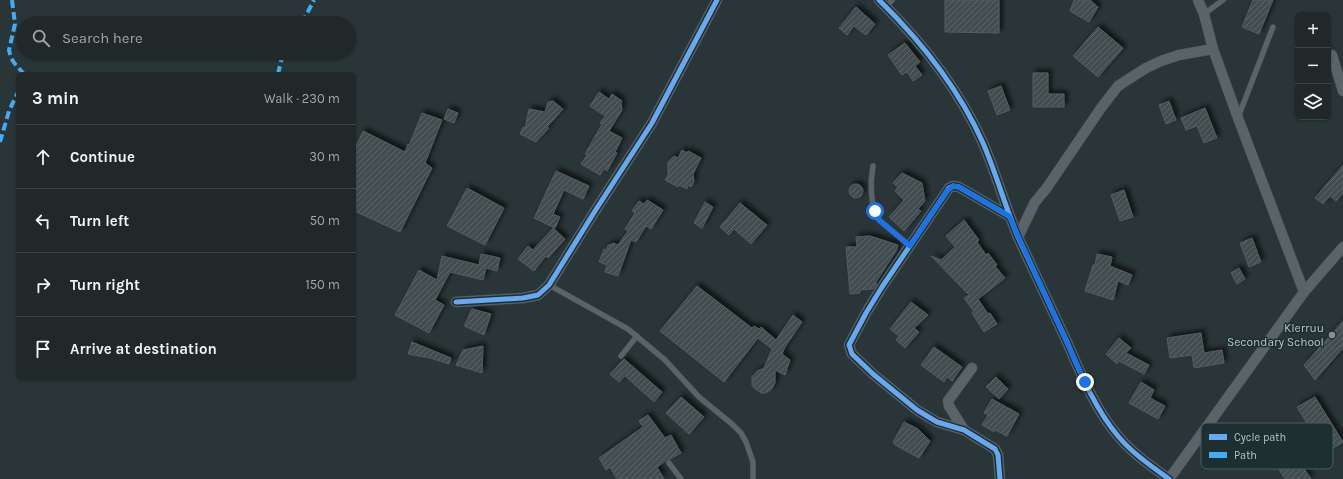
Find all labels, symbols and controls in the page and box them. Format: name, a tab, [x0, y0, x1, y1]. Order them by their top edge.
map controls	[1295, 12, 1331, 120]
button: +	[1295, 12, 1331, 48]
search box	[16, 16, 356, 60]
icon: search	[30, 27, 52, 49]
text: Search here	[62, 29, 143, 47]
button: −	[1295, 48, 1331, 84]
button: layers	[1295, 84, 1331, 120]
text: 3 min	[32, 88, 79, 108]
text: Walk · 230 m	[264, 91, 340, 106]
icon: ahead	[32, 146, 54, 168]
text: Continue	[70, 148, 135, 166]
text: 30 m	[309, 149, 340, 164]
route start	[866, 202, 884, 220]
icon: left	[32, 210, 54, 232]
text: Turn left	[70, 212, 129, 230]
text: 50 m	[310, 213, 340, 228]
icon: right	[32, 274, 54, 296]
text: Turn right	[70, 276, 140, 294]
text: 150 m	[305, 277, 340, 292]
place label: Klerruu Secondary School	[1227, 321, 1324, 349]
marker: Klerruu Secondary School	[1327, 330, 1337, 340]
icon: arrive	[32, 338, 54, 360]
text: Arrive at destination	[70, 340, 217, 358]
route end	[1076, 373, 1094, 391]
legend	[1201, 423, 1333, 469]
text: Cycle path	[1234, 431, 1286, 444]
text: Path	[1234, 449, 1257, 462]

